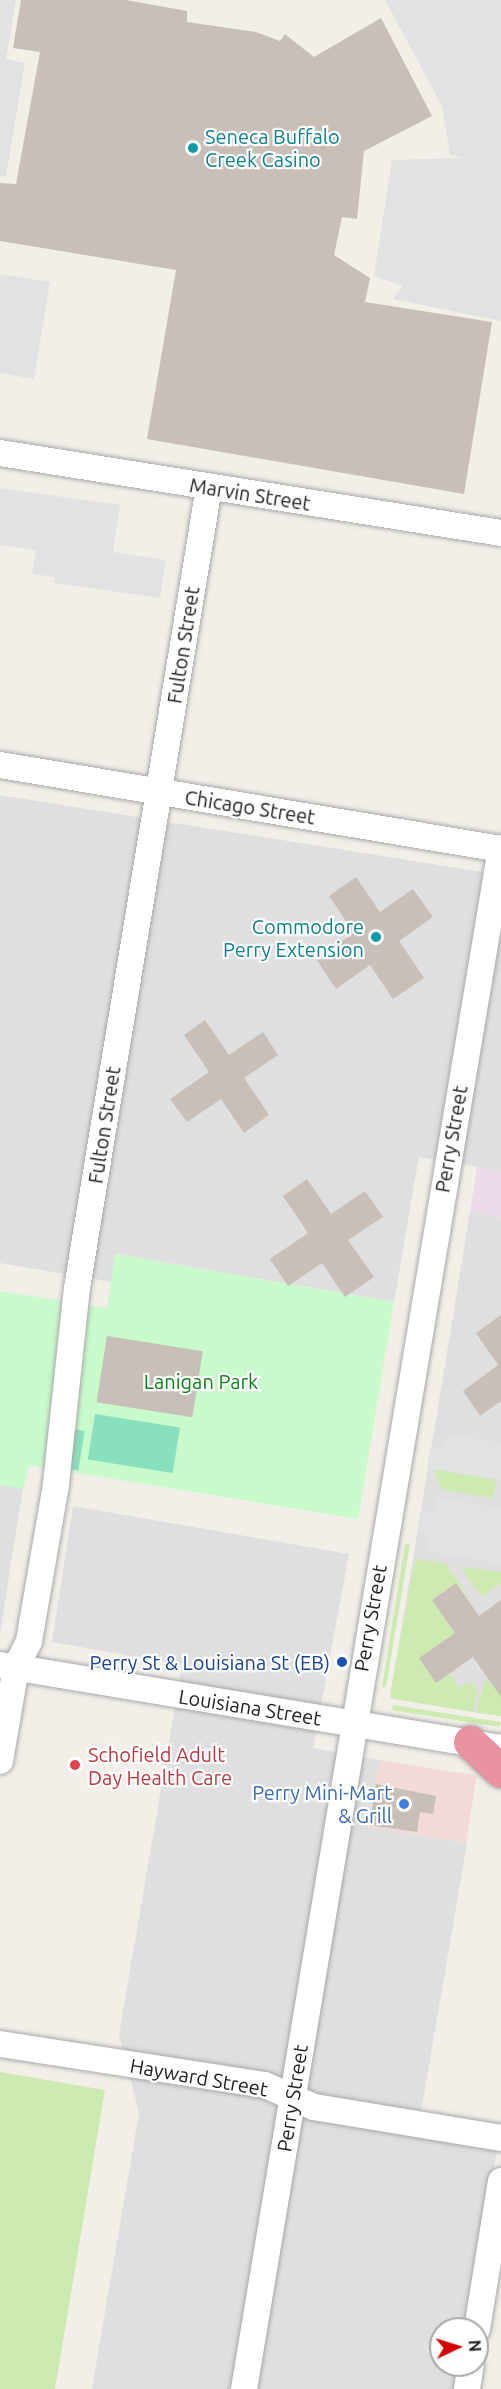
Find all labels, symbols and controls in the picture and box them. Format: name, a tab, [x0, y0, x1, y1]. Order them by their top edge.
place label: Seneca Buffalo Creek Casino	[205, 124, 340, 171]
marker: Seneca Buffalo Creek Casino	[186, 141, 200, 155]
street label: Marvin Street	[188, 473, 312, 515]
street label: Fulton Street	[162, 585, 204, 705]
street label: Chicago Street	[183, 785, 317, 829]
place label: Commodore Perry Extension	[223, 914, 364, 961]
marker: Commodore Perry Extension	[369, 930, 383, 944]
street label: Fulton Street	[83, 1065, 125, 1185]
street label: Perry Street	[430, 1084, 472, 1194]
park label: Lanigan Park	[144, 1369, 258, 1393]
street label: Perry Street	[349, 1563, 391, 1673]
place label: Perry St & Louisiana St (EB)	[90, 1650, 330, 1674]
marker: Perry St & Louisiana St (EB)	[335, 1655, 349, 1669]
street label: Louisiana Street	[177, 1684, 323, 1730]
place label: Schofield Adult Day Health Care	[88, 1742, 232, 1789]
marker: Schofield Adult Day Health Care	[66, 1756, 84, 1774]
place label: Perry Mini-Mart & Grill	[252, 1780, 392, 1827]
marker: Perry Mini-Mart & Grill	[397, 1797, 411, 1811]
street label: Perry Street	[272, 2043, 312, 2153]
street label: Hayward Street	[128, 2053, 270, 2101]
north arrow	[429, 2317, 489, 2377]
text: N	[466, 2339, 484, 2352]

